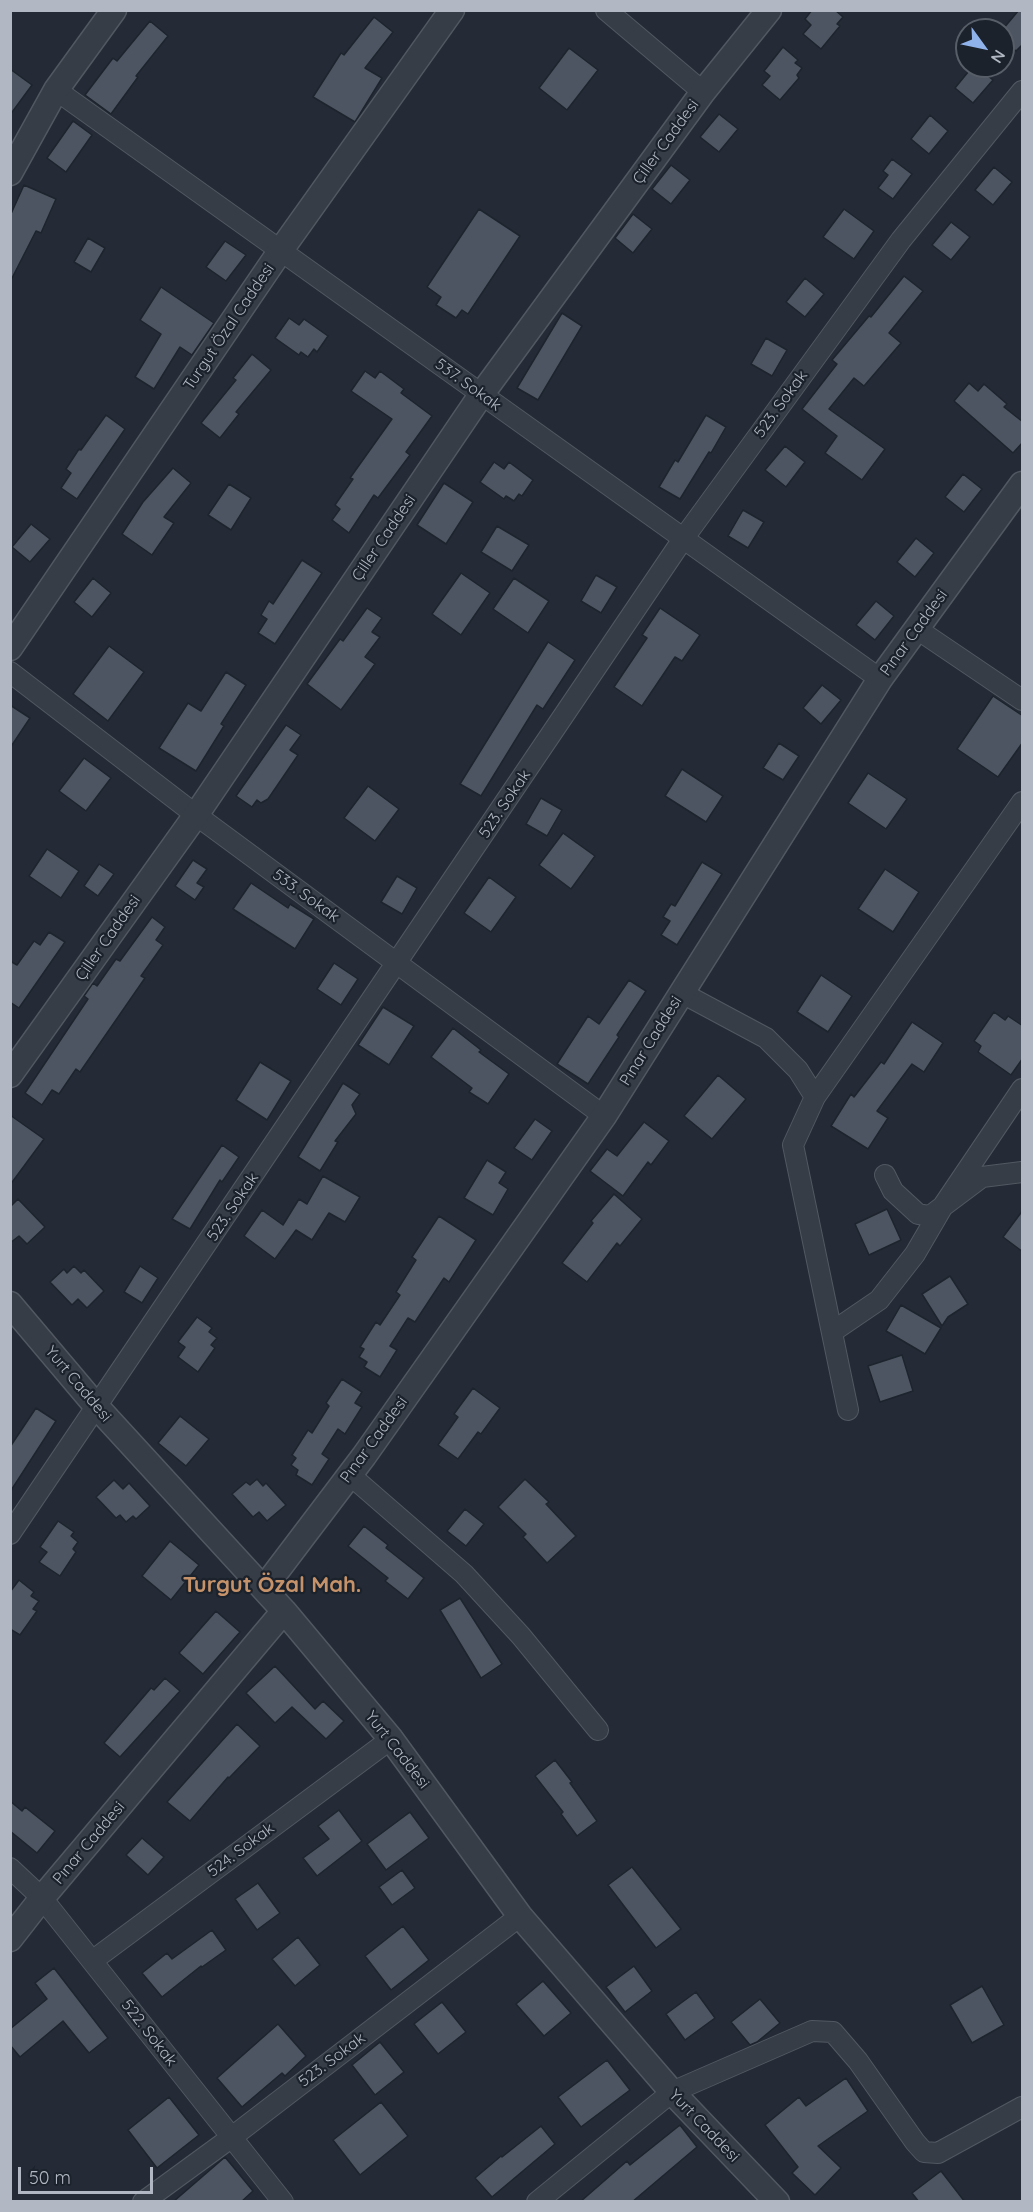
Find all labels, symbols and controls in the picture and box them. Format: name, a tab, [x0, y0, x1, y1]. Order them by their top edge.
north arrow	[955, 18, 1015, 78]
text: N	[987, 46, 1010, 67]
street label: Çiller Caddesi	[629, 96, 703, 188]
street label: Turgut Özal Caddesi	[179, 260, 279, 394]
street label: 537. Sokak	[431, 355, 505, 415]
street label: 523. Sokak	[750, 367, 812, 441]
street label: Çiller Caddesi	[348, 491, 420, 585]
street label: Pınar Caddesi	[876, 586, 952, 680]
street label: 523. Sokak	[475, 766, 535, 842]
street label: 533. Sokak	[269, 865, 343, 927]
street label: Çiller Caddesi	[71, 891, 145, 985]
street label: Pınar Caddesi	[616, 993, 686, 1089]
street label: 523. Sokak	[203, 1169, 263, 1245]
street label: Yurt Caddesi	[41, 1342, 115, 1426]
street label: Pınar Caddesi	[336, 1393, 412, 1487]
district label: Turgut Özal Mah.	[183, 1572, 361, 1598]
street label: Yurt Caddesi	[361, 1707, 433, 1793]
street label: Pınar Caddesi	[49, 1798, 129, 1888]
street label: 524. Sokak	[204, 1819, 278, 1881]
street label: 522. Sokak	[117, 1996, 181, 2070]
street label: 523. Sokak	[295, 2029, 369, 2091]
street label: Yurt Caddesi	[665, 2086, 743, 2166]
scale bar	[21, 2155, 156, 2193]
text: 50 m	[29, 2166, 71, 2189]

